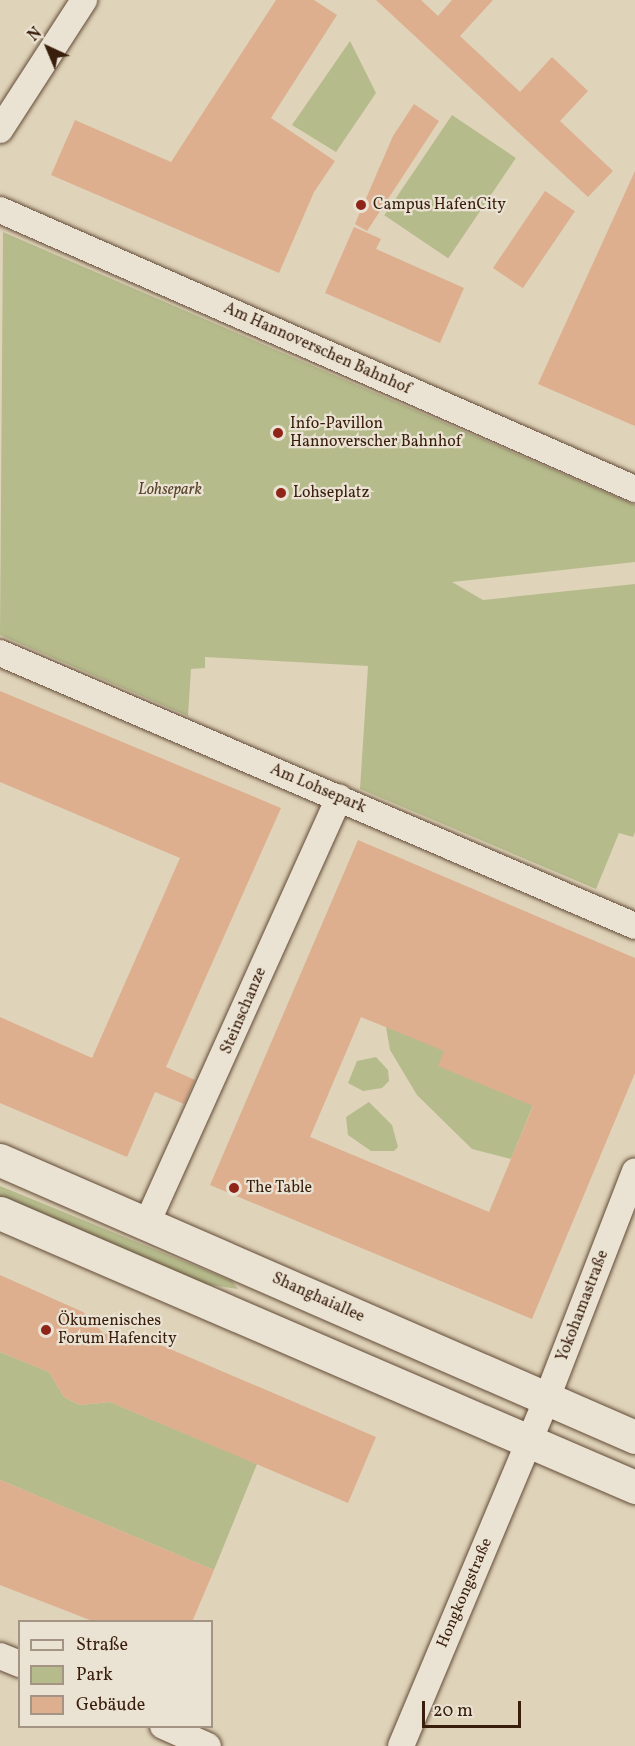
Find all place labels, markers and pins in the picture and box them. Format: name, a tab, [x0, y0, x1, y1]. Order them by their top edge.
place label: Campus HafenCity	[373, 195, 506, 215]
marker: Campus HafenCity	[354, 198, 368, 212]
place label: Info-Pavillon Hannoverscher Bahnhof	[290, 414, 461, 452]
marker: Info-Pavillon Hannoverscher Bahnhof	[271, 426, 285, 440]
place label: Lohseplatz	[293, 483, 369, 503]
marker: Lohseplatz	[274, 486, 288, 500]
place label: The Table	[246, 1178, 313, 1198]
marker: The Table	[227, 1181, 241, 1195]
place label: Ökumenisches Forum Hafencity	[58, 1311, 177, 1349]
marker: Ökumenisches Forum Hafencity	[39, 1323, 53, 1337]

